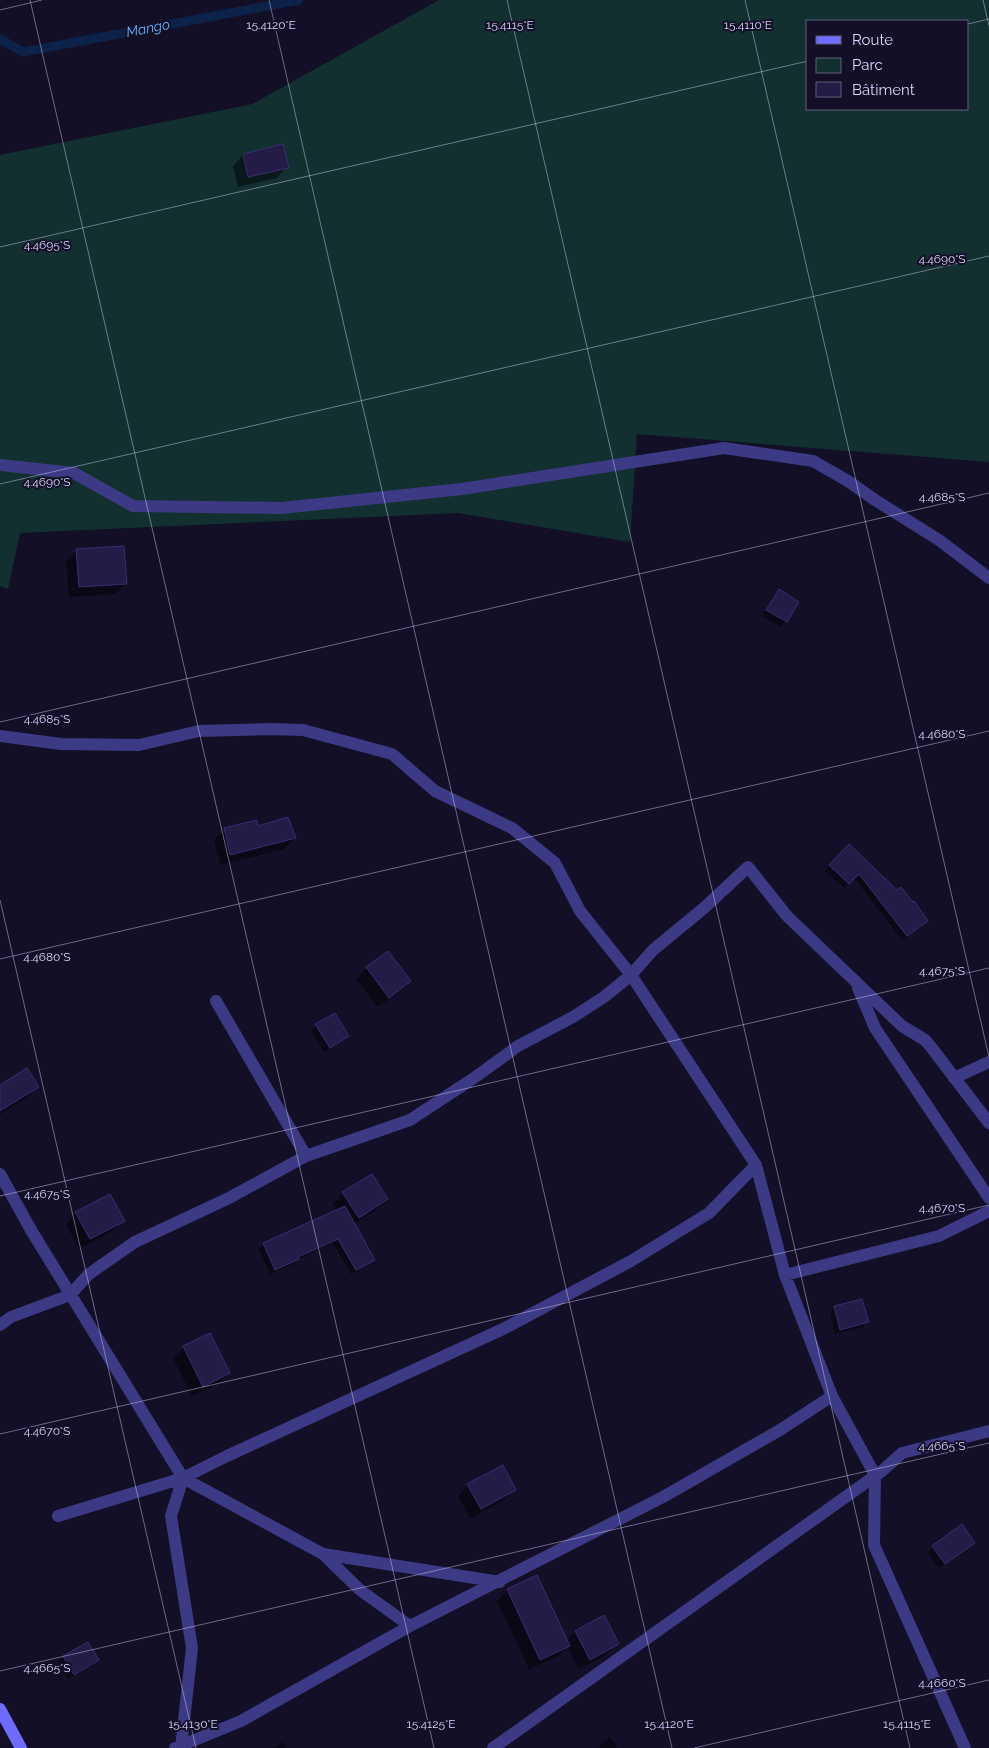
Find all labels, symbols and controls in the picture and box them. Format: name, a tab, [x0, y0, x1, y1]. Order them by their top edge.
water label: Mango	[125, 16, 171, 40]
text: 15.4120°E	[246, 18, 296, 32]
text: 15.4115°E	[486, 18, 534, 32]
text: 15.4110°E	[724, 18, 772, 32]
legend	[806, 20, 969, 110]
text: Route	[852, 31, 893, 49]
text: Parc	[852, 56, 883, 74]
text: Bâtiment	[852, 81, 915, 99]
text: 4.4695°S	[24, 238, 70, 252]
text: 4.4690°S	[918, 252, 966, 266]
text: 4.4690°S	[23, 475, 71, 489]
text: 4.4685°S	[919, 490, 965, 504]
text: 4.4685°S	[24, 712, 70, 726]
text: 4.4680°S	[918, 727, 966, 741]
text: 4.4680°S	[23, 950, 71, 964]
text: 4.4675°S	[919, 964, 965, 978]
text: 4.4675°S	[24, 1187, 70, 1201]
text: 4.4670°S	[919, 1201, 965, 1215]
text: 4.4670°S	[24, 1424, 70, 1438]
text: 4.4665°S	[919, 1439, 965, 1453]
text: 4.4665°S	[24, 1661, 70, 1675]
text: 4.4660°S	[918, 1676, 966, 1690]
text: 15.4130°E	[168, 1717, 218, 1731]
text: 15.4125°E	[407, 1717, 455, 1731]
text: 15.4120°E	[644, 1717, 694, 1731]
text: 15.4115°E	[883, 1717, 931, 1731]

